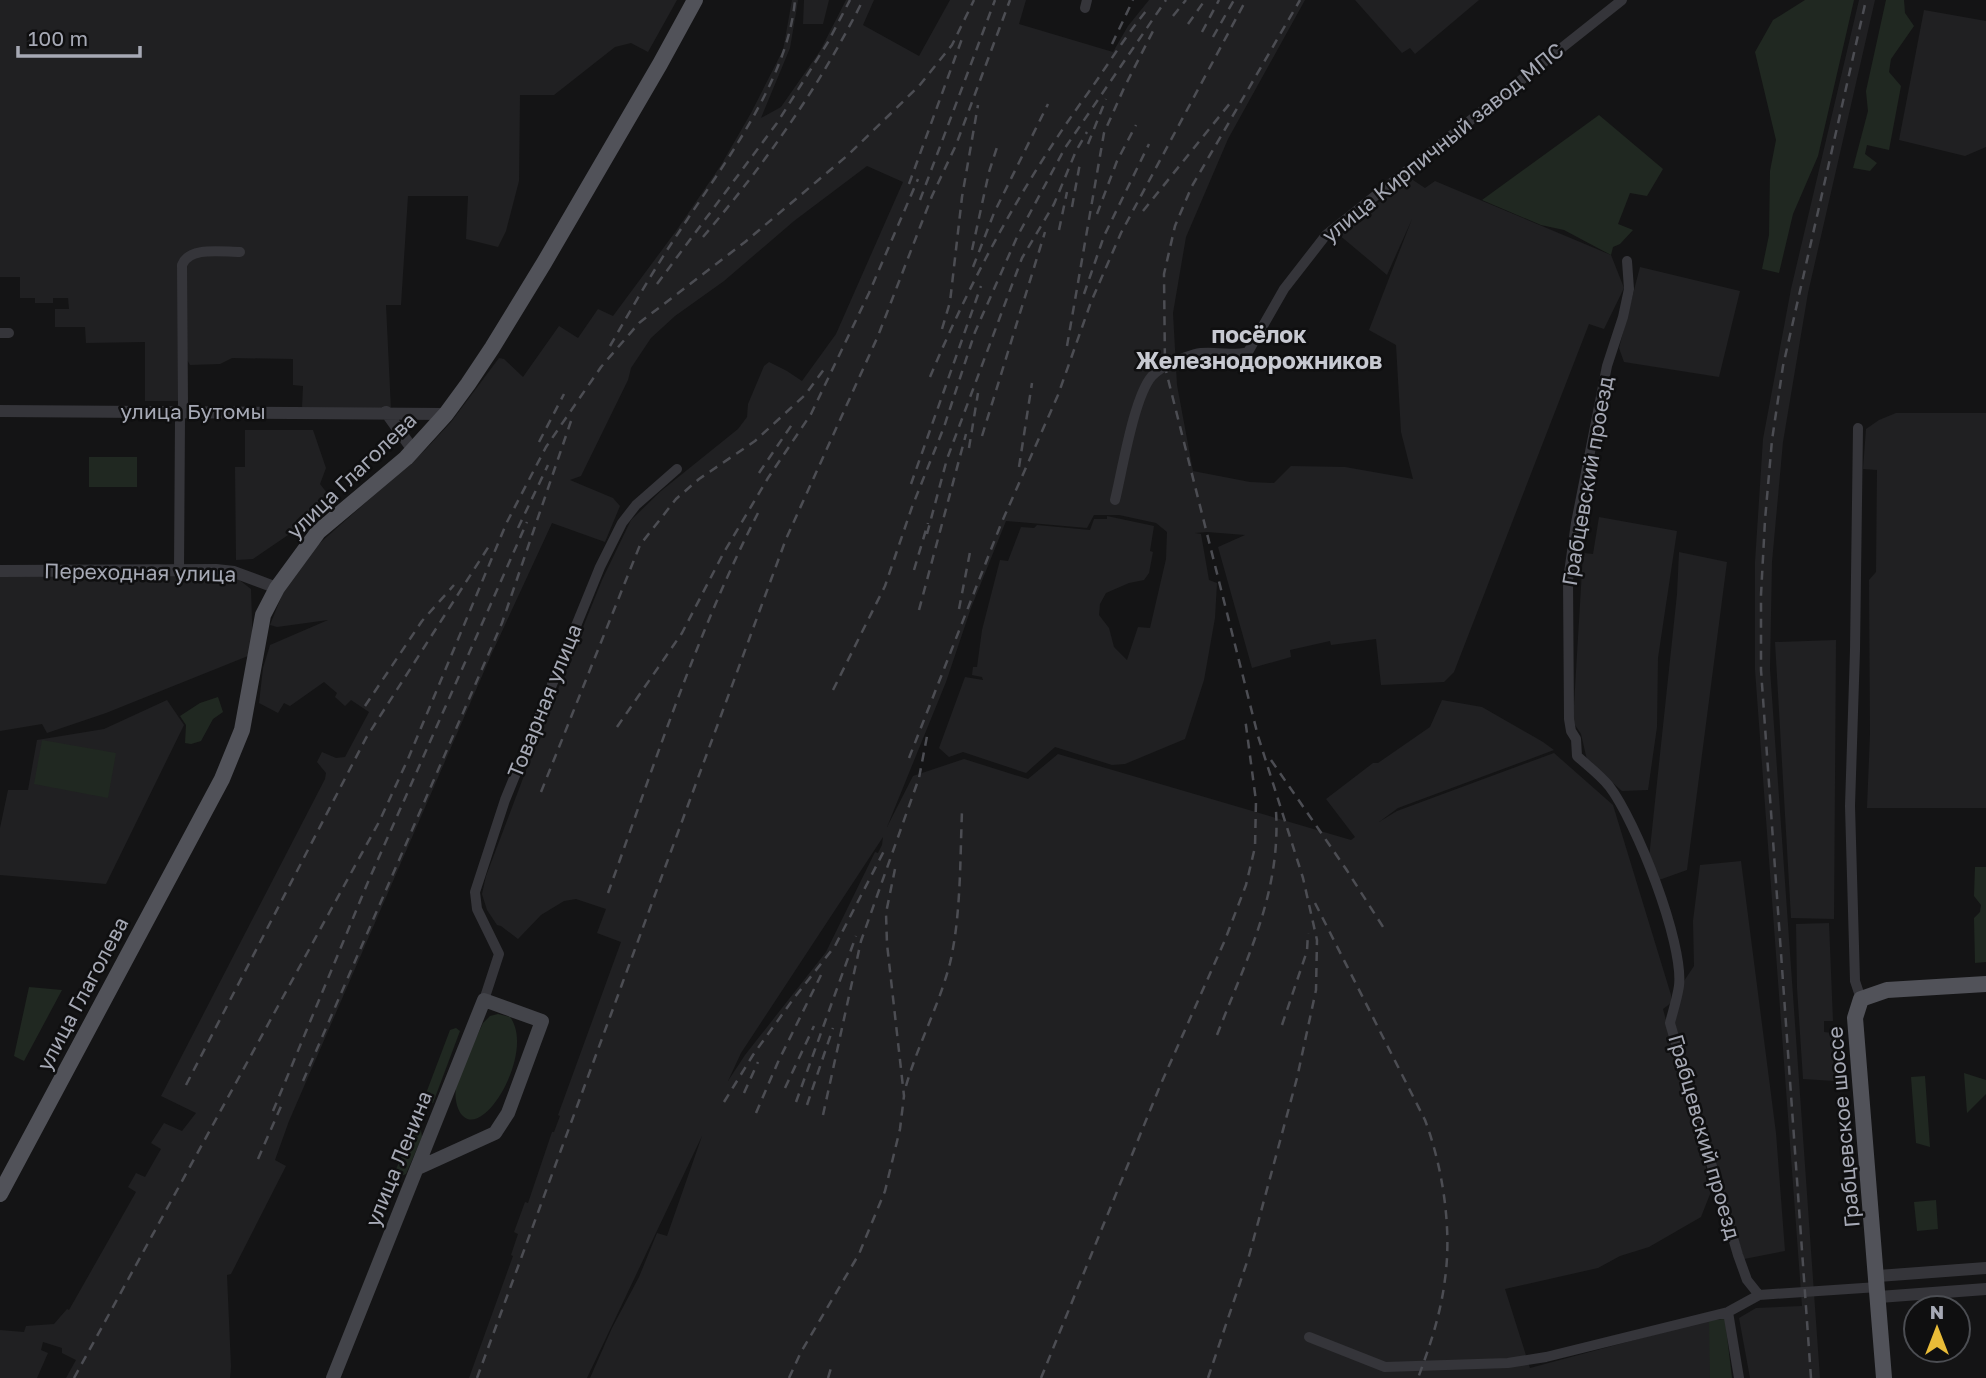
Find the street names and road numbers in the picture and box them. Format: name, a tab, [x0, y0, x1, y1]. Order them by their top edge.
street label: улица Кирпичный завод МПС	[1316, 37, 1569, 248]
street label: Грабцевский проезд	[1556, 374, 1618, 588]
street label: улица Бутомы	[120, 398, 266, 424]
street label: улица Глаголева	[281, 407, 422, 544]
street label: Переходная улица	[44, 557, 236, 587]
street label: Товарная улица	[501, 620, 587, 781]
street label: улица Глаголева	[31, 912, 134, 1075]
street label: Грабцевское шоссе	[1821, 1026, 1865, 1229]
street label: Грабцевский проезд	[1663, 1031, 1747, 1243]
street label: улица Ленина	[359, 1087, 437, 1230]

